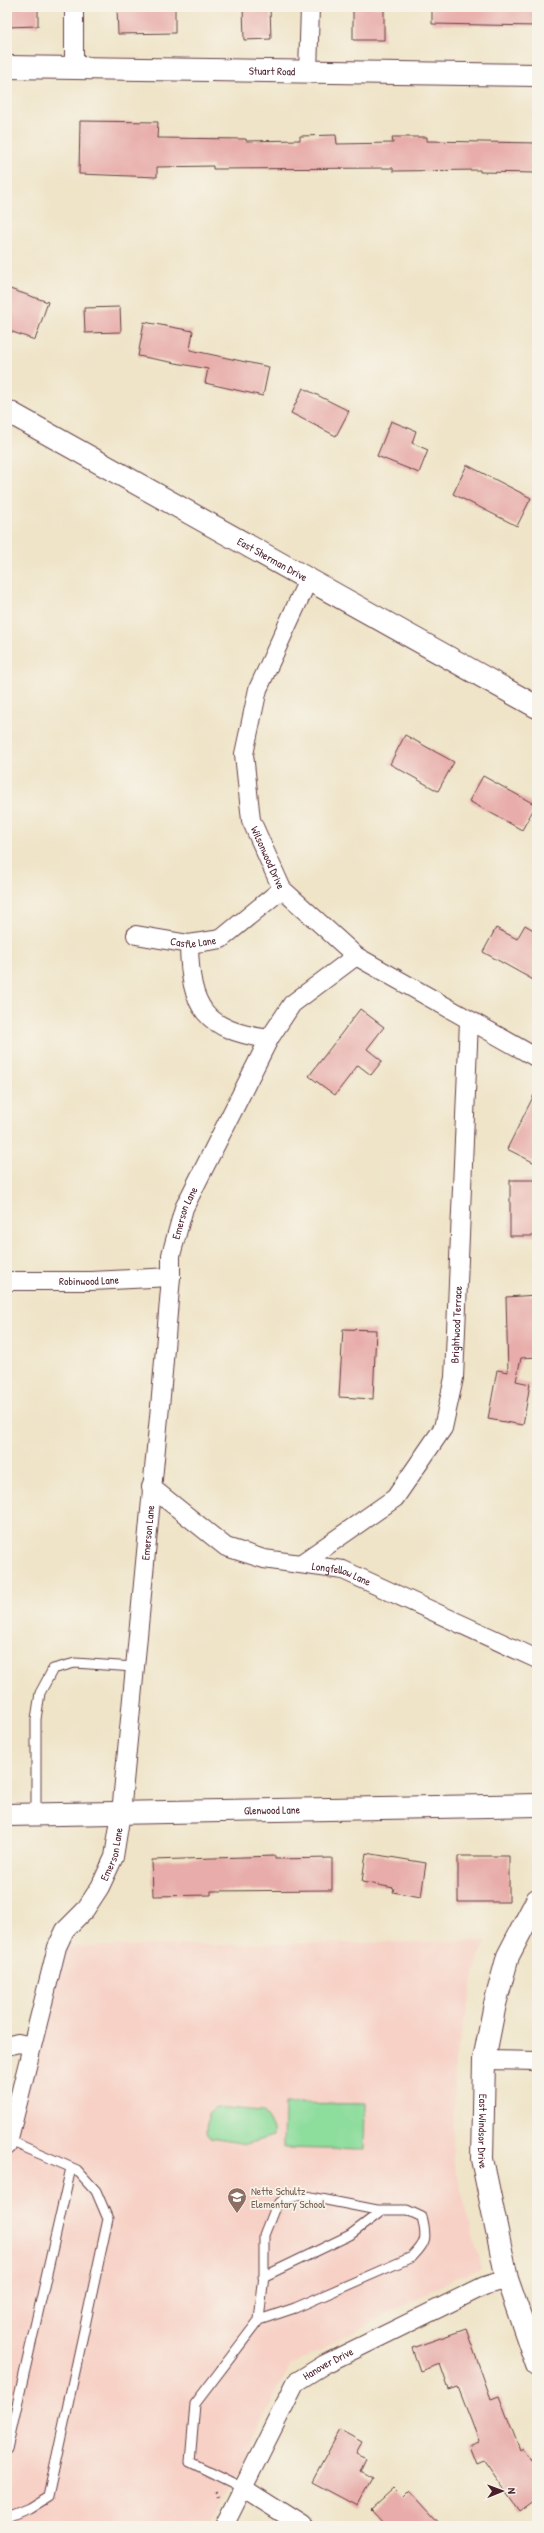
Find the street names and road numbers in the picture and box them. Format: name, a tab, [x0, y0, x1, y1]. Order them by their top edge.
street label: Stuart Road	[249, 64, 296, 78]
street label: East Sherman Drive	[235, 534, 310, 585]
street label: Wilsonwood Drive	[248, 824, 288, 892]
street label: Castle Lane	[169, 933, 218, 951]
street label: Emerson Lane	[169, 1184, 201, 1241]
street label: Robinwood Lane	[59, 1273, 120, 1288]
street label: Brightwood Terrace	[448, 1285, 465, 1364]
street label: Emerson Lane	[138, 1504, 158, 1561]
street label: Longfellow Lane	[311, 1559, 374, 1589]
street label: Glenwood Lane	[244, 1802, 301, 1818]
street label: Emerson Lane	[97, 1826, 126, 1883]
street label: East Windsor Drive	[475, 2094, 491, 2170]
street label: Hanover Drive	[300, 2344, 356, 2383]

